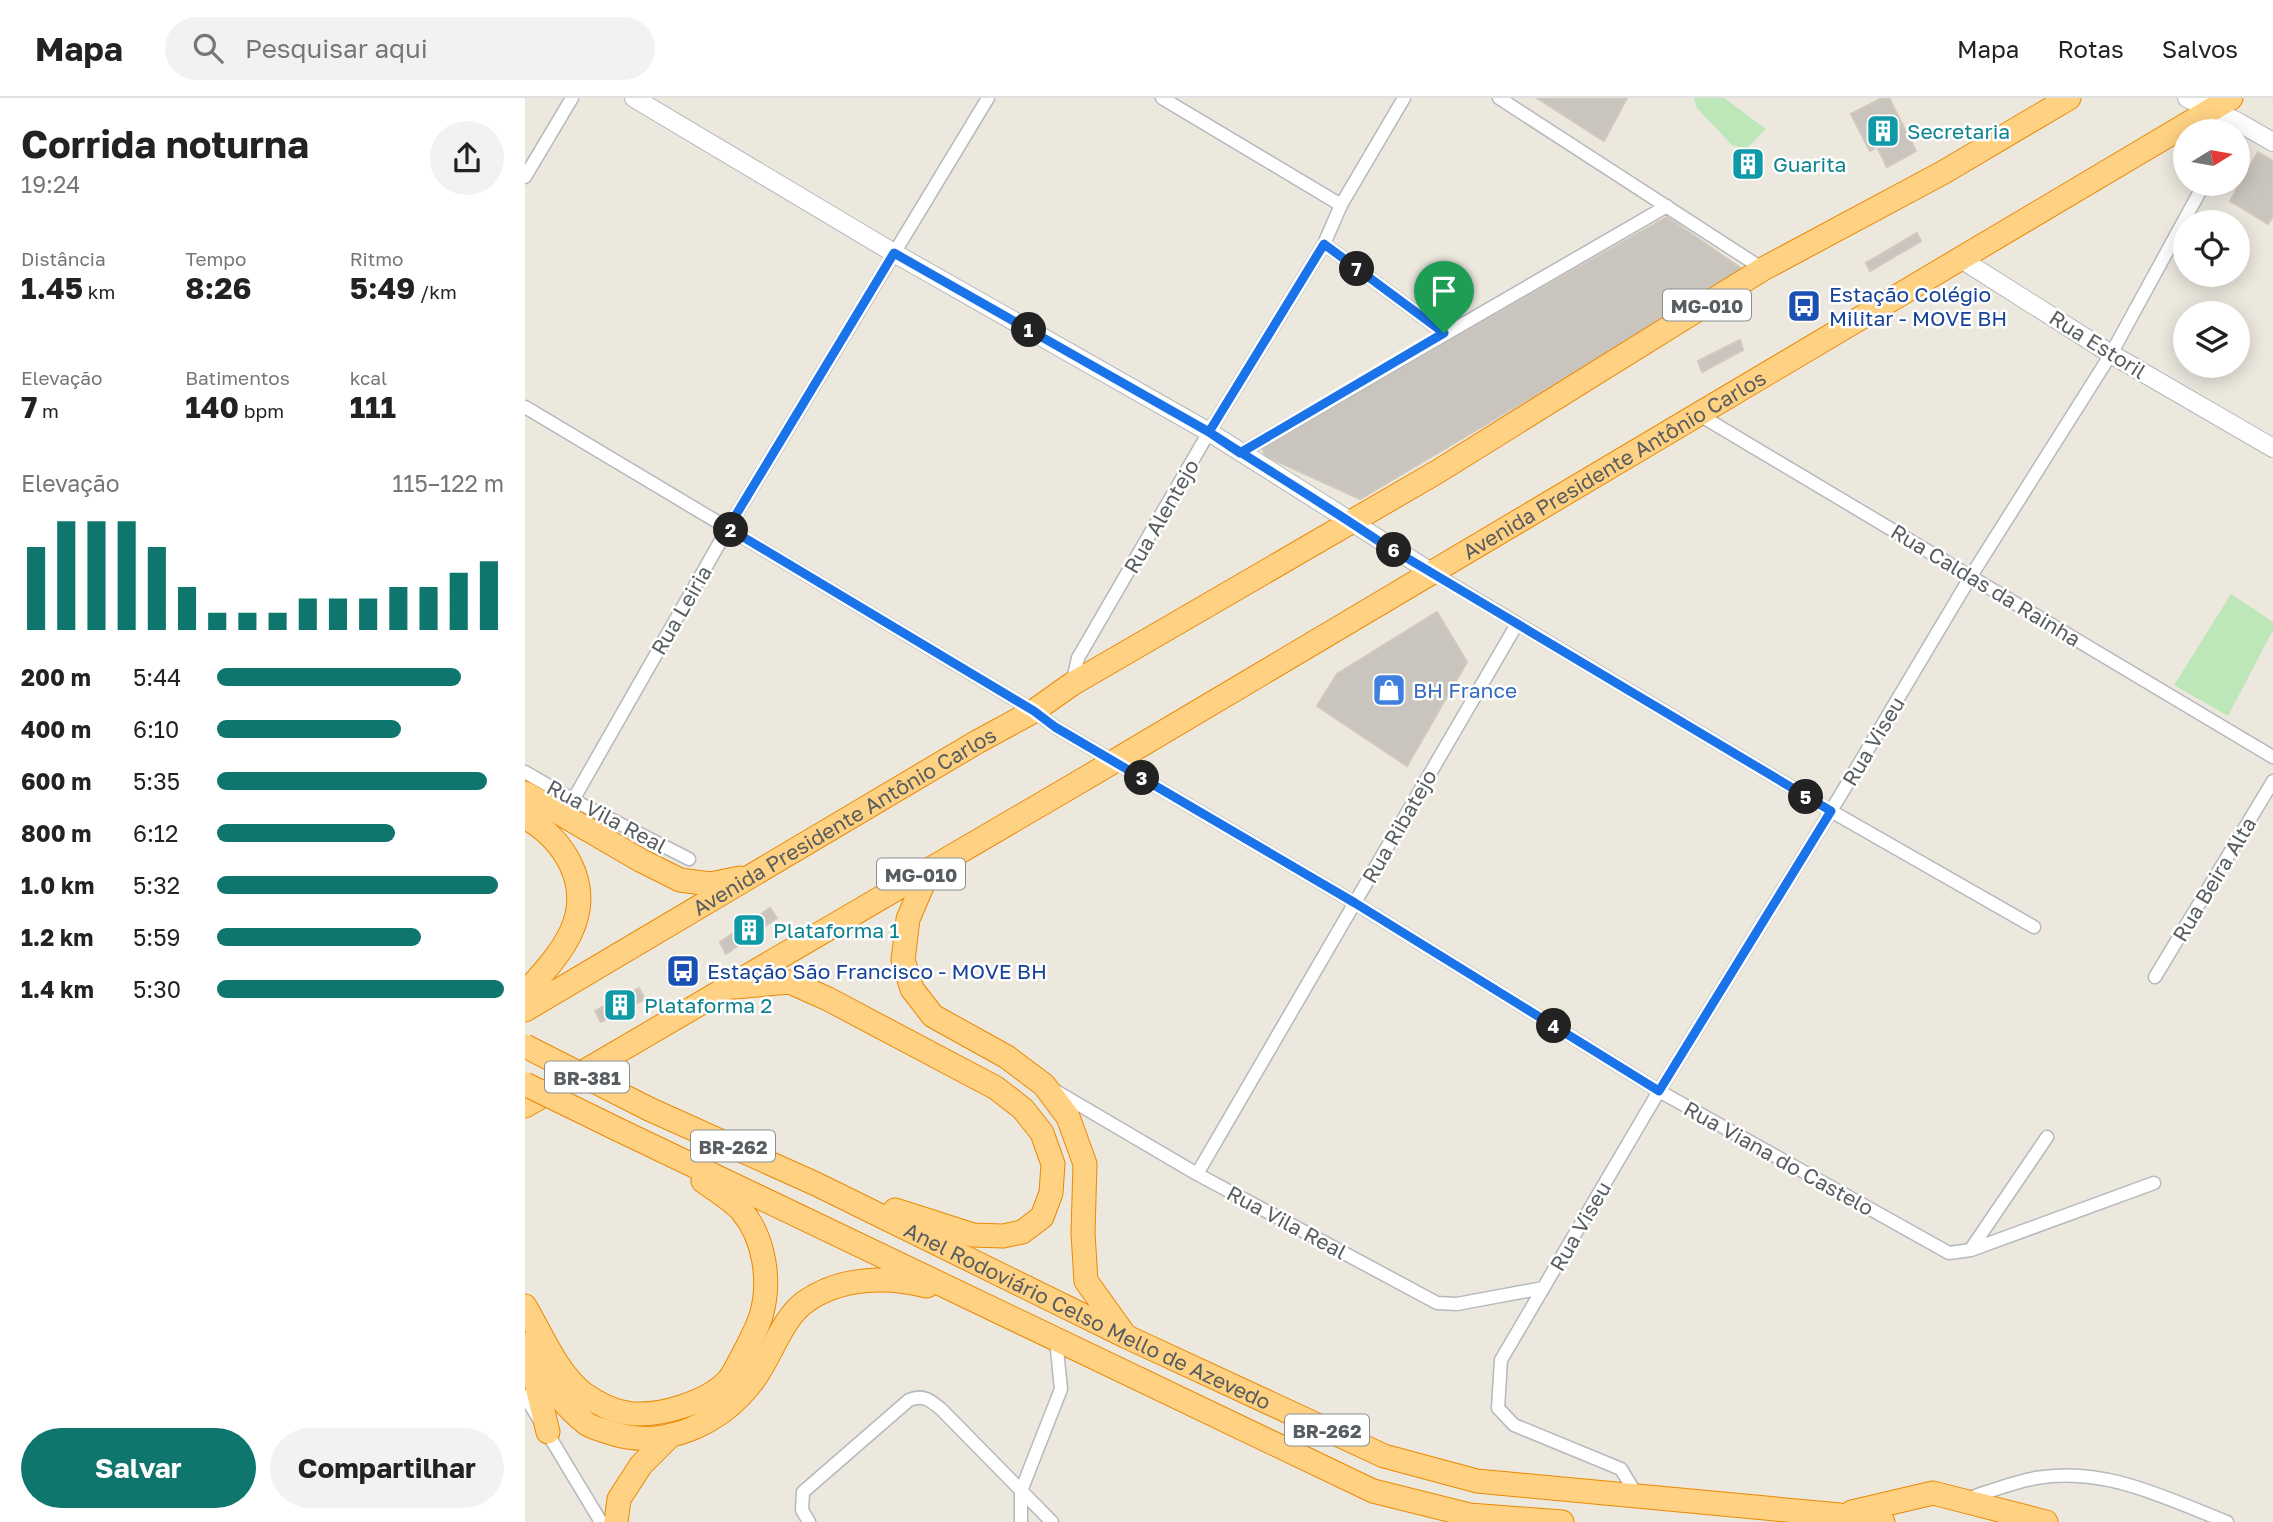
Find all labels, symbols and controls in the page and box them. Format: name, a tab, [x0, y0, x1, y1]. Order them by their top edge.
search box	[165, 17, 655, 80]
text: Mapa	[35, 29, 123, 68]
icon: search	[189, 29, 227, 67]
text: Pesquisar aqui	[245, 33, 428, 64]
text: Mapa	[1957, 34, 2019, 63]
text: Rotas	[2057, 34, 2124, 63]
text: Salvos	[2162, 34, 2238, 63]
building icon: Secretaria	[1864, 112, 1902, 150]
place label: Secretaria	[1907, 118, 2010, 144]
north arrow	[2173, 119, 2251, 196]
map controls	[2173, 119, 2250, 378]
text: Corrida noturna	[21, 121, 309, 166]
button: share	[430, 121, 504, 195]
building icon: Guarita	[1729, 145, 1767, 183]
place label: Guarita	[1773, 151, 1846, 177]
text: 19:24	[21, 170, 80, 198]
button: locate	[2173, 210, 2250, 287]
text: Distância	[21, 247, 106, 270]
text: Tempo	[185, 247, 246, 270]
text: Ritmo	[350, 247, 403, 270]
pin: 7	[1339, 252, 1375, 286]
text: 7	[1351, 257, 1362, 280]
pin	[1414, 261, 1474, 333]
text: 1.45	[21, 270, 83, 306]
text: 8:26	[185, 270, 251, 306]
text: 5:49	[350, 270, 415, 306]
icon: arrive	[1425, 272, 1463, 310]
text: km	[83, 280, 115, 303]
text: /km	[415, 280, 457, 303]
place label: Estação Colégio Militar - MOVE BH	[1829, 281, 2007, 331]
bus stop icon: Estação Colégio Militar - MOVE BH	[1785, 287, 1823, 325]
road number: MG-010	[1663, 290, 1751, 321]
button: layers	[2173, 301, 2250, 378]
street label: Rua Estoril	[2045, 304, 2151, 384]
pin: 1	[1011, 313, 1047, 348]
text: 1	[1024, 318, 1033, 341]
street label: Avenida Presidente Antônio Carlos	[1458, 364, 1770, 564]
text: Elevação	[21, 366, 102, 389]
text: Batimentos	[185, 366, 290, 389]
text: kcal	[350, 366, 387, 389]
text: 7	[21, 389, 37, 425]
text: 140	[185, 389, 239, 425]
text: 111	[350, 389, 396, 425]
text: m	[37, 399, 59, 422]
text: bpm	[239, 399, 284, 422]
street label: Rua Alentejo	[1118, 454, 1204, 578]
text: Elevação	[21, 469, 120, 497]
text: 115–122 m	[392, 469, 504, 497]
pin: 2	[713, 512, 749, 548]
text: 2	[725, 518, 736, 541]
street label: Rua Caldas da Rainha	[1886, 518, 2086, 652]
pin: 6	[1377, 532, 1411, 568]
text: 6	[1387, 538, 1400, 561]
street label: Rua Leiria	[645, 561, 717, 659]
text: 200 m	[21, 663, 91, 691]
text: 5:44	[133, 663, 181, 691]
shop icon: BH France	[1370, 671, 1408, 709]
place label: BH France	[1413, 677, 1517, 703]
street label: Rua Viseu	[1836, 692, 1910, 790]
text: 400 m	[21, 715, 91, 743]
text: 6:10	[133, 715, 179, 743]
street label: Avenida Presidente Antônio Carlos	[688, 721, 1000, 921]
pin: 3	[1125, 760, 1159, 796]
street label: Rua Ribatejo	[1356, 765, 1442, 887]
text: 3	[1136, 766, 1147, 789]
text: 600 m	[21, 767, 91, 795]
text: 5:35	[133, 767, 180, 795]
street label: Rua Vila Real	[543, 774, 671, 858]
pin: 5	[1789, 780, 1823, 814]
text: 5	[1800, 785, 1811, 808]
street label: Rua Beira Alta	[2167, 812, 2261, 946]
text: 800 m	[21, 819, 92, 847]
text: 6:12	[133, 819, 178, 847]
road number: MG-010	[877, 859, 965, 890]
text: 1.0 km	[21, 871, 94, 899]
text: 5:32	[133, 871, 180, 899]
building icon: Plataforma 1	[730, 911, 768, 949]
place label: Plataforma 1	[773, 917, 900, 943]
text: 1.2 km	[21, 923, 93, 951]
text: 5:59	[133, 923, 181, 951]
bus stop icon: Estação São Francisco - MOVE BH	[664, 952, 702, 990]
place label: Estação São Francisco - MOVE BH	[707, 958, 1047, 984]
text: 1.4 km	[21, 975, 94, 1003]
text: 5:30	[133, 975, 181, 1003]
building icon: Plataforma 2	[601, 986, 639, 1024]
place label: Plataforma 2	[644, 992, 773, 1018]
pin: 4	[1537, 1009, 1571, 1044]
text: 4	[1548, 1014, 1559, 1037]
road number: BR-381	[545, 1062, 629, 1093]
street label: Rua Viana do Castelo	[1680, 1095, 1878, 1221]
road number: BR-262	[691, 1130, 775, 1162]
street label: Rua Viseu	[1544, 1176, 1616, 1276]
street label: Rua Vila Real	[1223, 1180, 1351, 1264]
street label: Anel Rodoviário Celso Mello de Azevedo	[900, 1217, 1275, 1415]
road number: BR-262	[1285, 1414, 1369, 1446]
button: Salvar	[21, 1428, 256, 1508]
button: Compartilhar	[270, 1428, 504, 1508]

